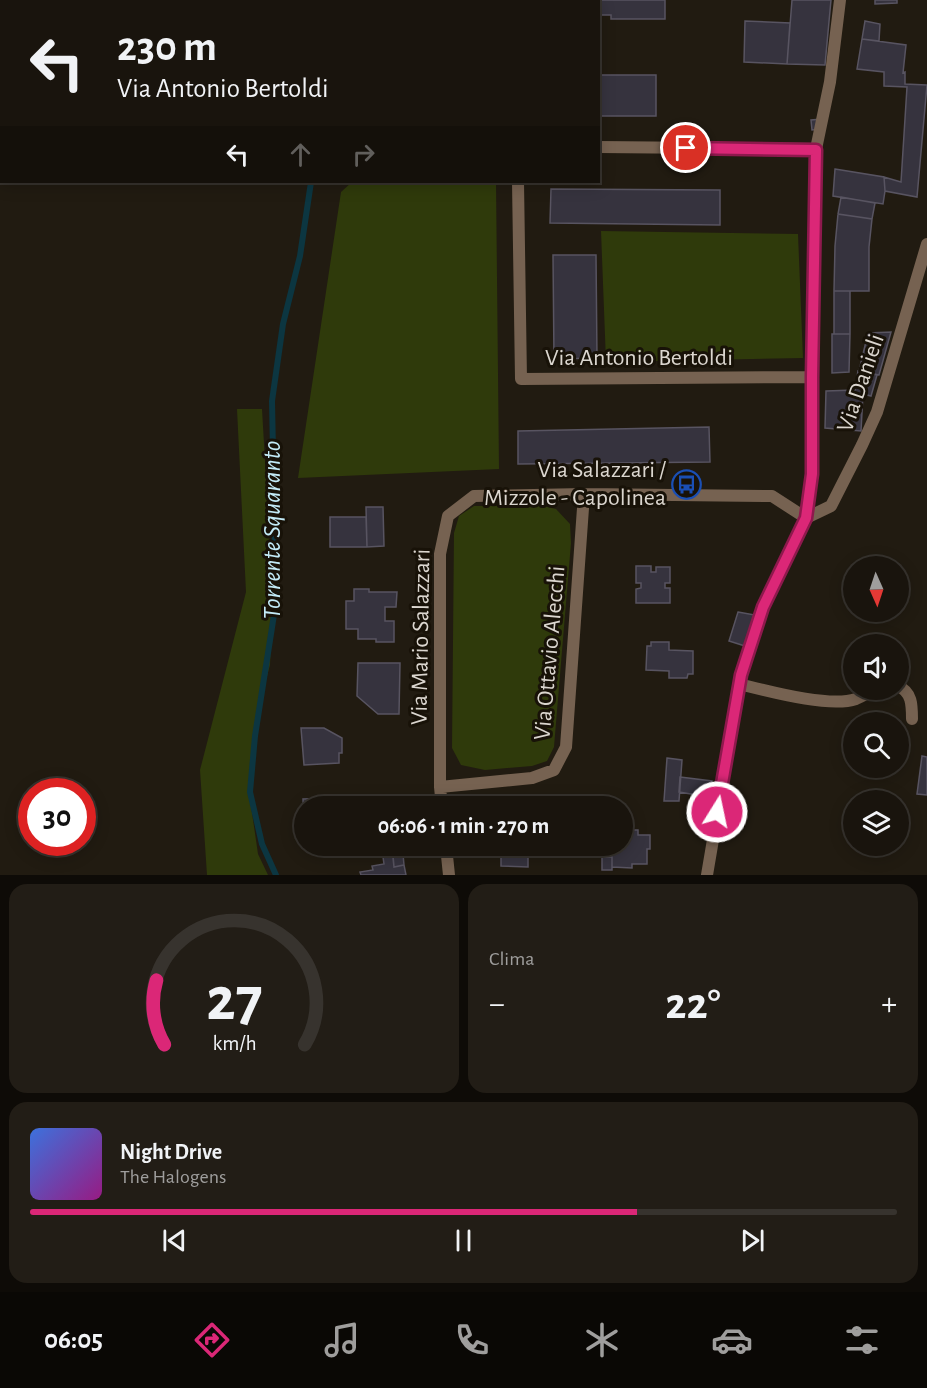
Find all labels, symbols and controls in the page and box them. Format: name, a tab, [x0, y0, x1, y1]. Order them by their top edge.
icon: left	[18, 24, 96, 102]
text: 230 m	[117, 26, 217, 68]
text: Via Antonio Bertoldi	[117, 75, 328, 102]
pin	[660, 122, 711, 173]
icon: arrive	[669, 131, 702, 164]
icon: left	[221, 138, 254, 171]
icon: ahead	[284, 138, 317, 171]
icon: right	[347, 138, 380, 171]
street label: Via Danieli	[833, 331, 889, 435]
street label: Via Antonio Bertoldi	[545, 346, 733, 370]
water label: Torrente Squaranto	[259, 440, 285, 620]
place label: Via Salazzari / Mizzole - Capolinea	[484, 458, 666, 510]
bus stop icon: Via Salazzari / Mizzole - Capolinea	[671, 468, 703, 500]
street label: Via Mario Salazzari	[407, 549, 435, 725]
north arrow	[843, 556, 909, 622]
map controls	[843, 556, 909, 856]
street label: Via Ottavio Alecchi	[530, 565, 570, 741]
button: sound	[843, 634, 909, 700]
button: search	[843, 712, 909, 778]
speed limit sign: 30	[18, 778, 96, 856]
position arrow	[685, 780, 749, 844]
button: layers	[843, 790, 909, 856]
text: 06:06 · 1 min · 270 m	[378, 815, 549, 837]
text: Clima	[489, 949, 534, 969]
text: 27	[206, 969, 262, 1031]
text: 22°	[665, 982, 721, 1027]
text: −	[489, 988, 505, 1021]
text: +	[881, 988, 897, 1021]
text: km/h	[212, 1034, 256, 1055]
text: Night Drive	[120, 1141, 222, 1163]
text: The Halogens	[120, 1167, 226, 1187]
icon: previous	[158, 1224, 191, 1257]
icon: pause	[447, 1224, 480, 1257]
icon: next	[736, 1224, 769, 1257]
icon: directions	[191, 1319, 233, 1361]
icon: music	[321, 1319, 363, 1361]
icon: phone	[451, 1319, 493, 1361]
icon: climate	[581, 1319, 623, 1361]
icon: car	[711, 1319, 753, 1361]
icon: filters	[841, 1319, 883, 1361]
text: 06:05	[44, 1326, 103, 1353]

